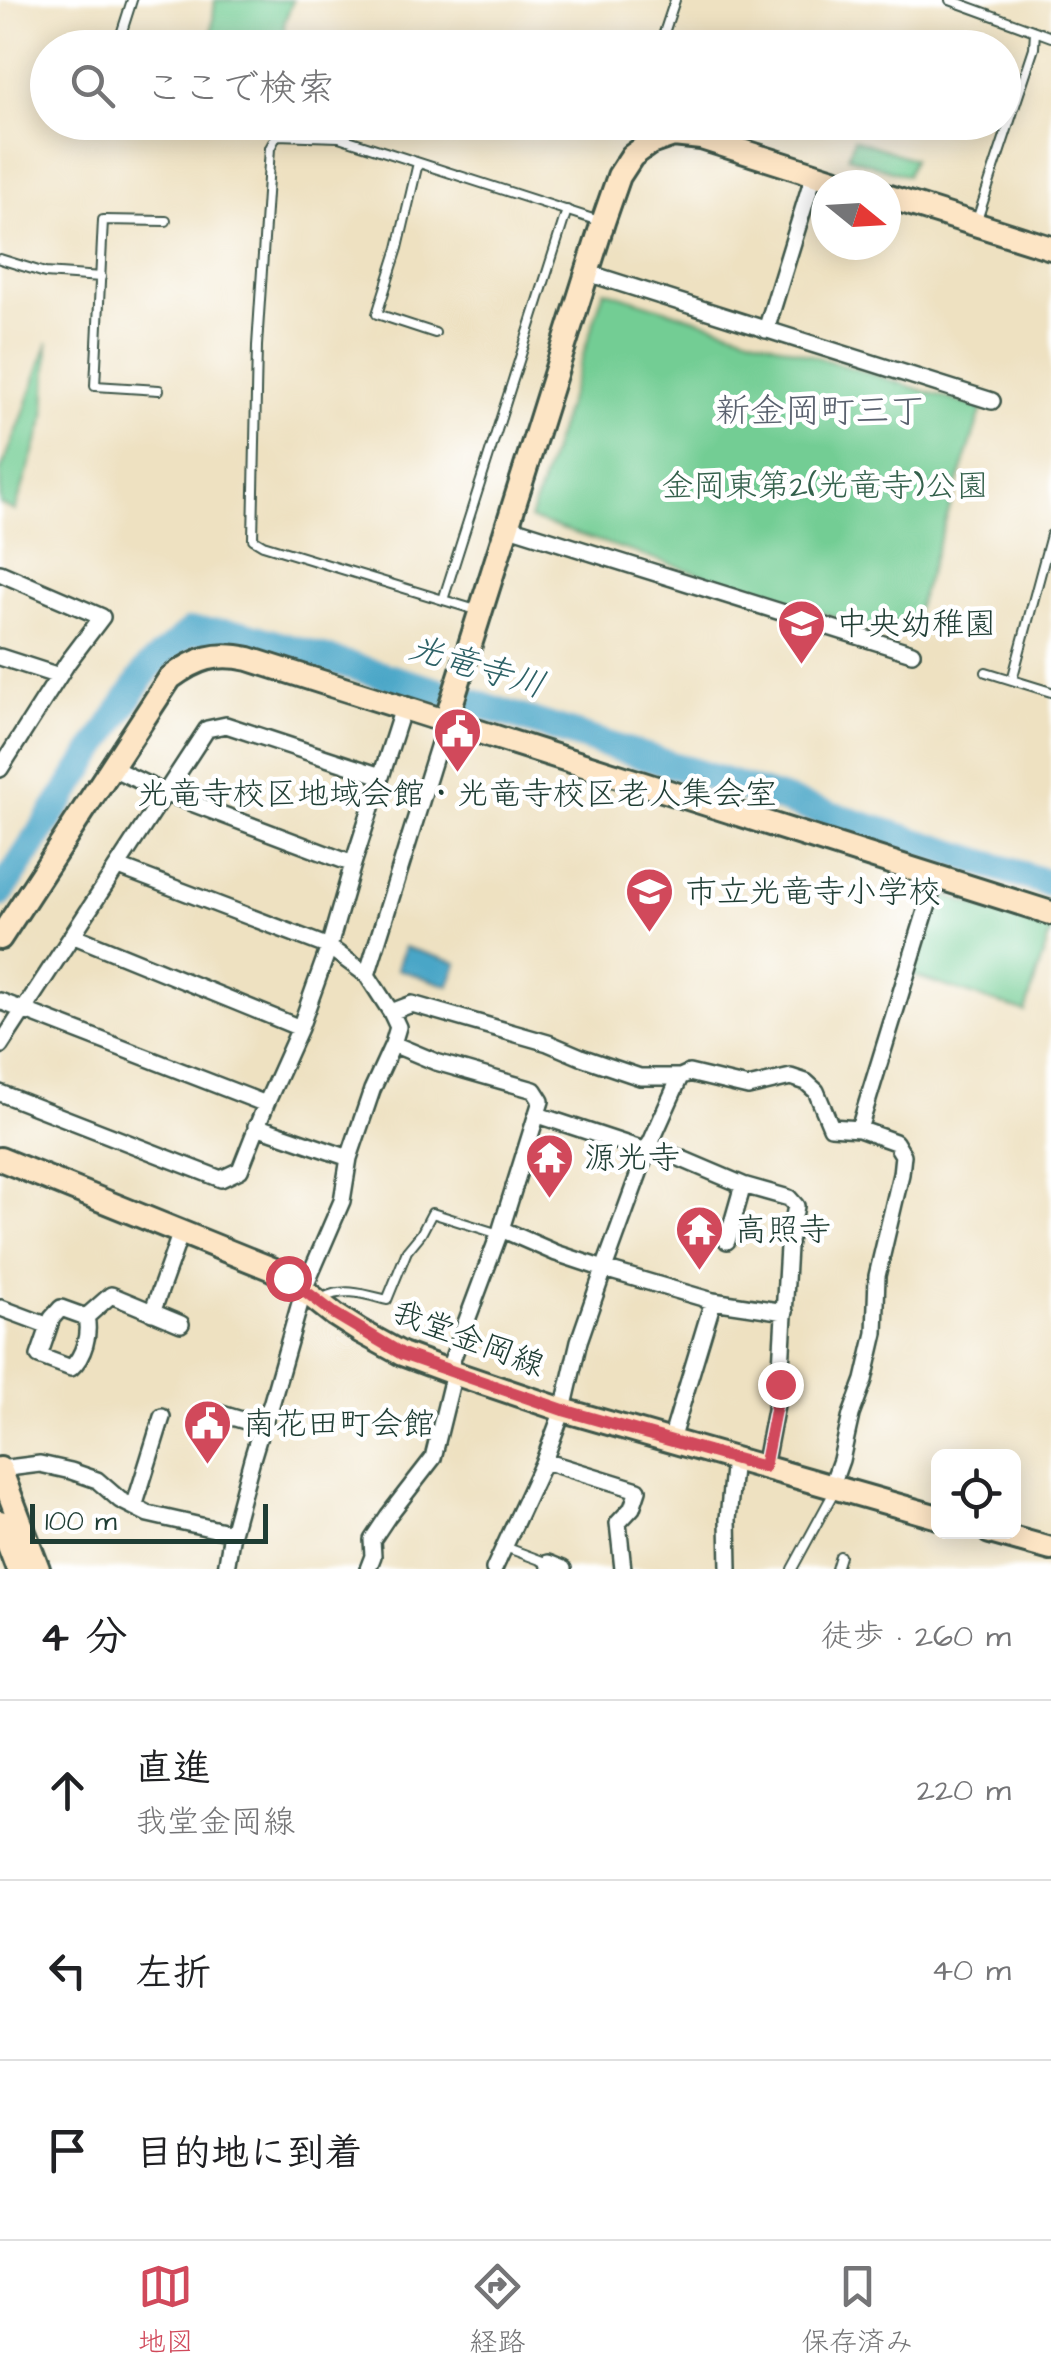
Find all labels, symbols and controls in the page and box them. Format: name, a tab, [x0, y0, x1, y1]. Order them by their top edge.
search box	[30, 30, 1021, 140]
icon: search	[65, 58, 120, 113]
text: ここで検索	[145, 63, 335, 115]
north arrow	[811, 170, 901, 260]
district label: 新金岡町三丁	[715, 387, 925, 436]
park label: 金岡東第2(光竜寺)公園	[661, 464, 989, 509]
school or university icon: 中央幼稚園	[775, 598, 827, 666]
place label: 中央幼稚園	[836, 602, 996, 647]
water label: 光竜寺川	[403, 623, 551, 711]
public building icon: 光竜寺校区地域会館・光竜寺校区老人集会室	[431, 706, 483, 774]
place label: 光竜寺校区地域会館・光竜寺校区老人集会室	[137, 772, 777, 817]
school or university icon: 市立光竜寺小学校	[624, 866, 676, 934]
place label: 市立光竜寺小学校	[685, 870, 941, 915]
temple icon: 源光寺	[523, 1132, 575, 1200]
place label: 源光寺	[584, 1136, 680, 1181]
temple icon: 高照寺	[674, 1204, 726, 1272]
place label: 高照寺	[735, 1208, 831, 1253]
route start	[266, 1256, 312, 1302]
street label: 我堂金岡線	[385, 1289, 551, 1389]
route end	[758, 1362, 804, 1408]
public building icon: 南花田町会館	[182, 1398, 234, 1466]
place label: 南花田町会館	[243, 1402, 435, 1447]
map controls	[931, 1449, 1021, 1539]
button: locate	[931, 1449, 1021, 1539]
scale bar	[30, 1499, 268, 1544]
text: 100 m	[45, 1502, 117, 1541]
text: 4 分	[40, 1609, 127, 1667]
text: 徒歩 · 260 m	[821, 1614, 1011, 1659]
text: 直進	[135, 1743, 211, 1795]
icon: ahead	[40, 1763, 95, 1818]
text: 220 m	[916, 1768, 1011, 1813]
text: 我堂金岡線	[135, 1800, 295, 1845]
icon: left	[40, 1943, 95, 1998]
text: 左折	[135, 1948, 211, 2000]
text: 40 m	[931, 1948, 1011, 1993]
icon: arrive	[40, 2123, 95, 2178]
text: 目的地に到着	[135, 2128, 363, 2180]
tab: 地図	[138, 2259, 194, 2362]
tab: 経路	[469, 2259, 525, 2362]
tab: 保存済み	[801, 2259, 913, 2362]

